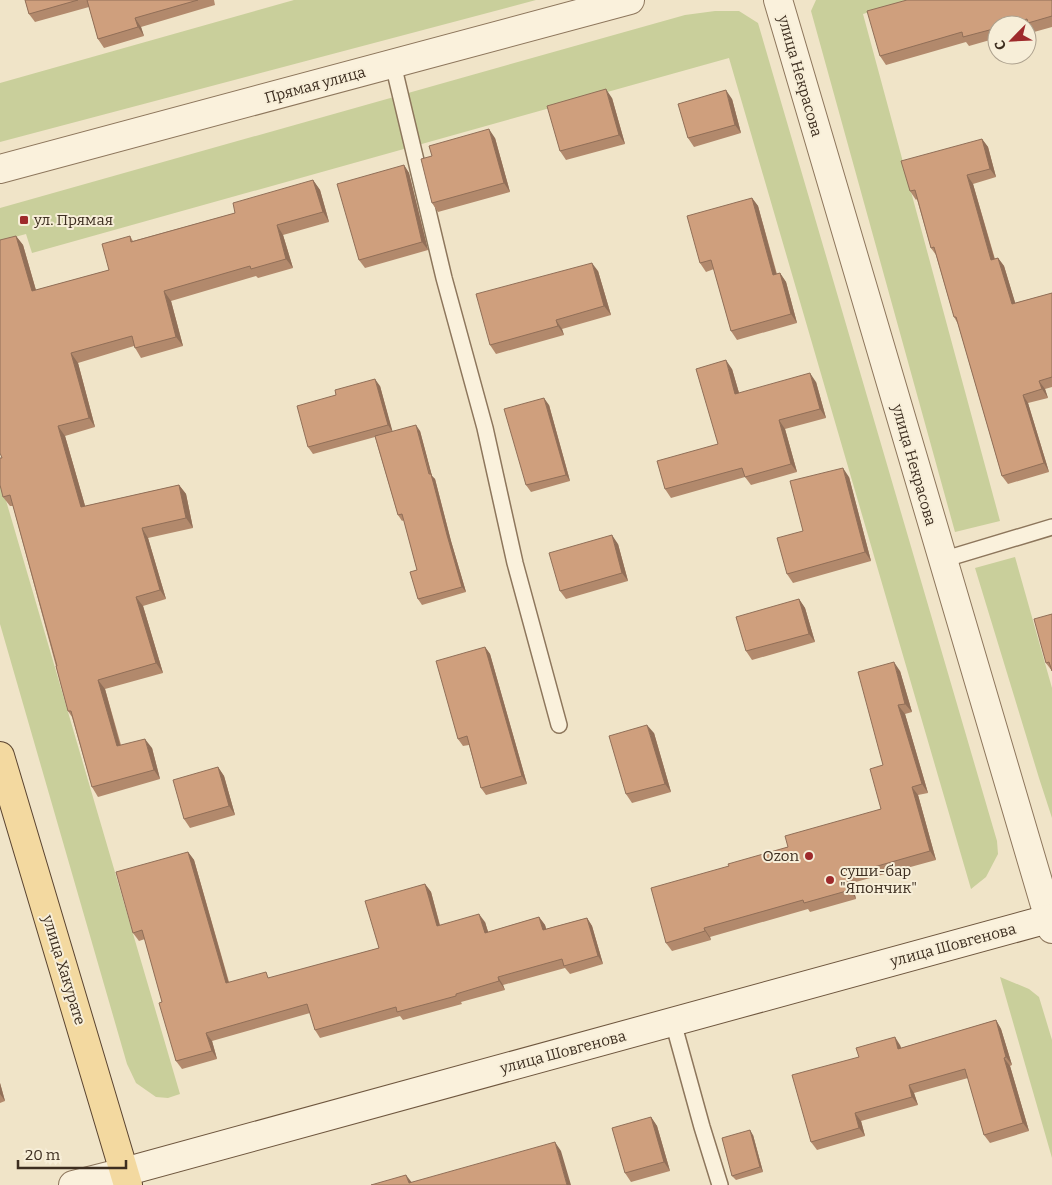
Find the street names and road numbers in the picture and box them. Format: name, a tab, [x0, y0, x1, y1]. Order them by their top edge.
street label: улица Некрасова	[774, 12, 826, 139]
street label: Прямая улица	[263, 63, 367, 107]
street label: улица Некрасова	[888, 401, 940, 528]
street label: улица Хакурате	[38, 912, 89, 1027]
street label: улица Шовгенова	[887, 920, 1018, 971]
street label: улица Шовгенова	[497, 1027, 628, 1078]

